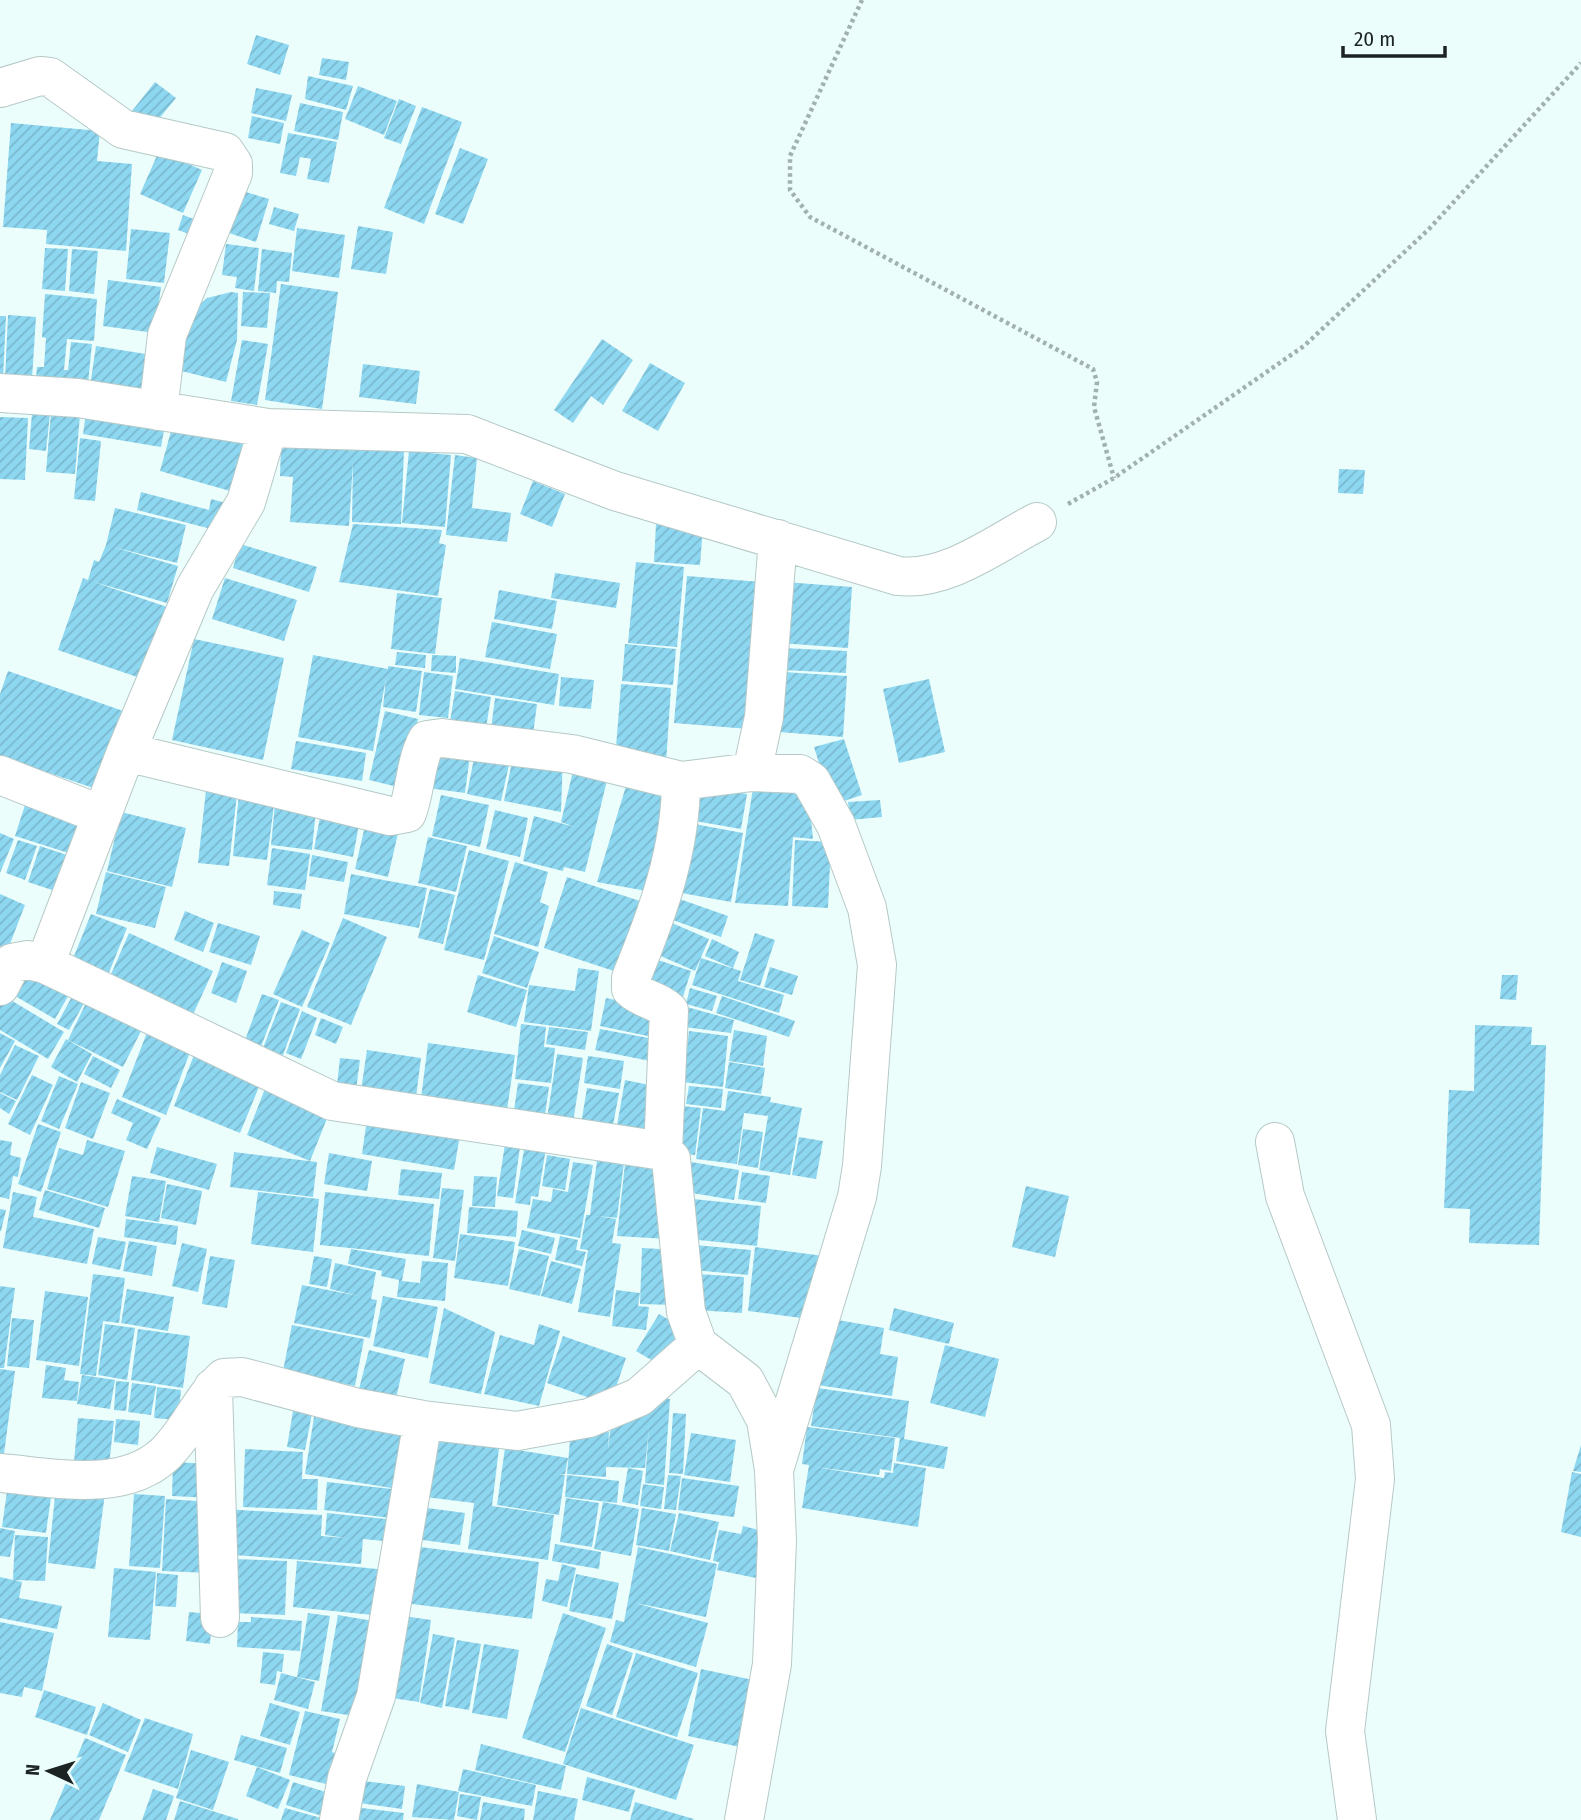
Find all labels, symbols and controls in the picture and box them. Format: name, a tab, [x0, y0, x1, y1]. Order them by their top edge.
scale bar	[1343, 14, 1444, 58]
text: 20 m	[1354, 26, 1395, 52]
north arrow	[14, 1736, 84, 1806]
text: N	[21, 1763, 44, 1776]

